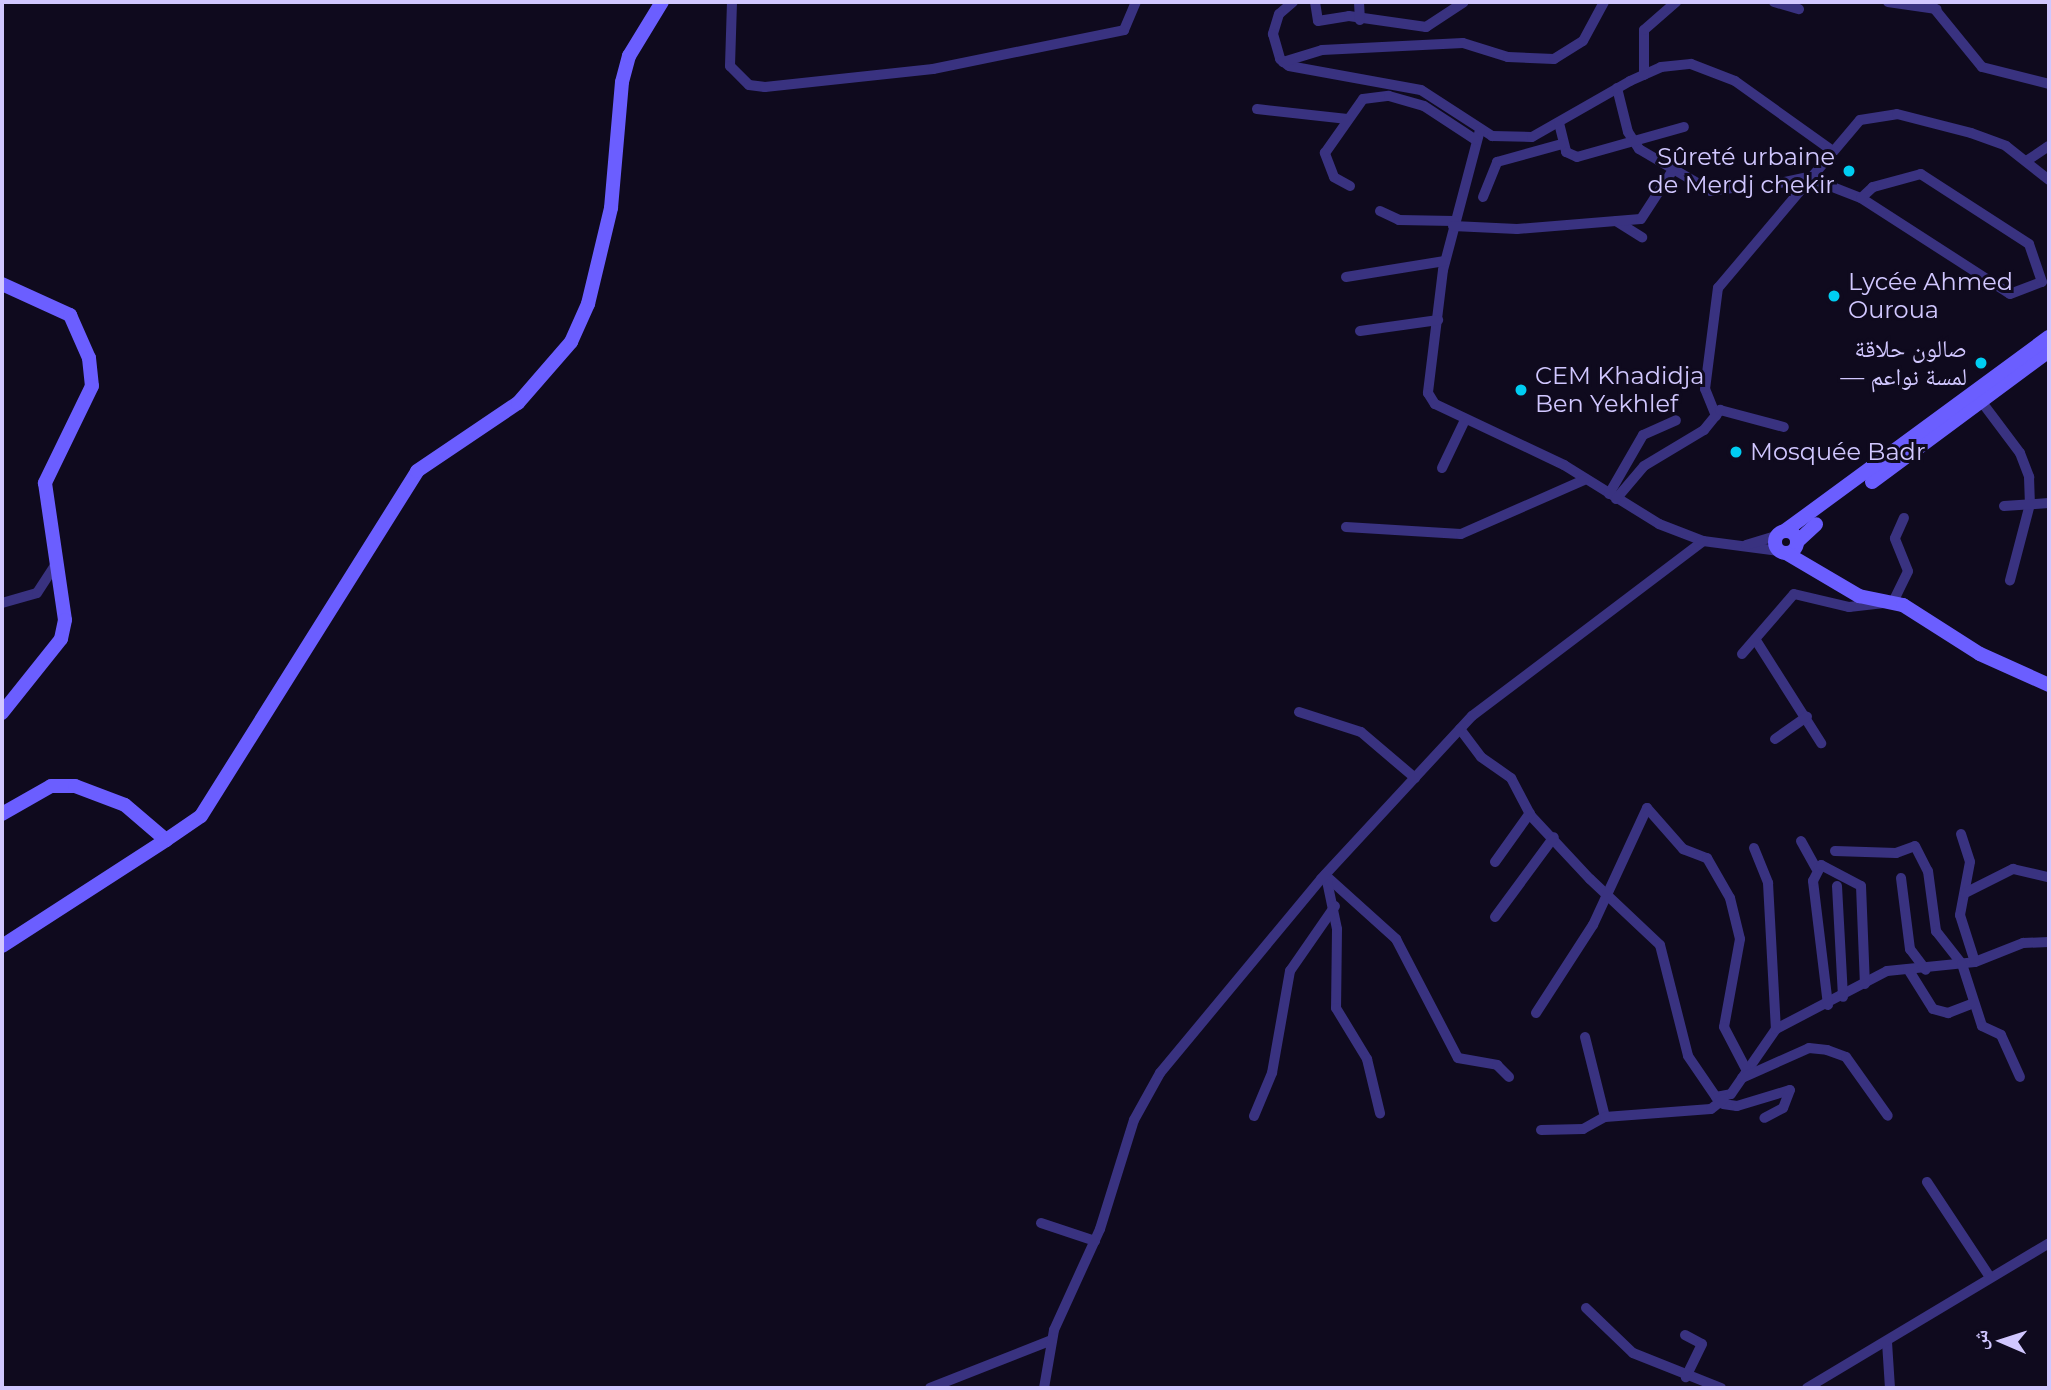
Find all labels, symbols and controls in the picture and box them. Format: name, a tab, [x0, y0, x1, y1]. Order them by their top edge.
place label: Sûreté urbaine de Merdj chekir	[1648, 143, 1835, 199]
marker: Sûreté urbaine de Merdj chekir	[1841, 163, 1857, 179]
place label: Lycée Ahmed Ouroua	[1848, 268, 2013, 324]
marker: Lycée Ahmed Ouroua	[1826, 288, 1842, 304]
place label: صالون حلاقة — لمسة نواعم	[1840, 335, 1967, 391]
marker: صالون حلاقة — لمسة نواعم	[1973, 355, 1989, 371]
place label: CEM Khadidja Ben Yekhlef	[1535, 362, 1704, 418]
marker: CEM Khadidja Ben Yekhlef	[1513, 382, 1529, 398]
place label: Mosquée Badr	[1750, 438, 1926, 466]
marker: Mosquée Badr	[1728, 444, 1744, 460]
north arrow	[1967, 1306, 2037, 1376]
text: ش	[1969, 1329, 1993, 1351]

